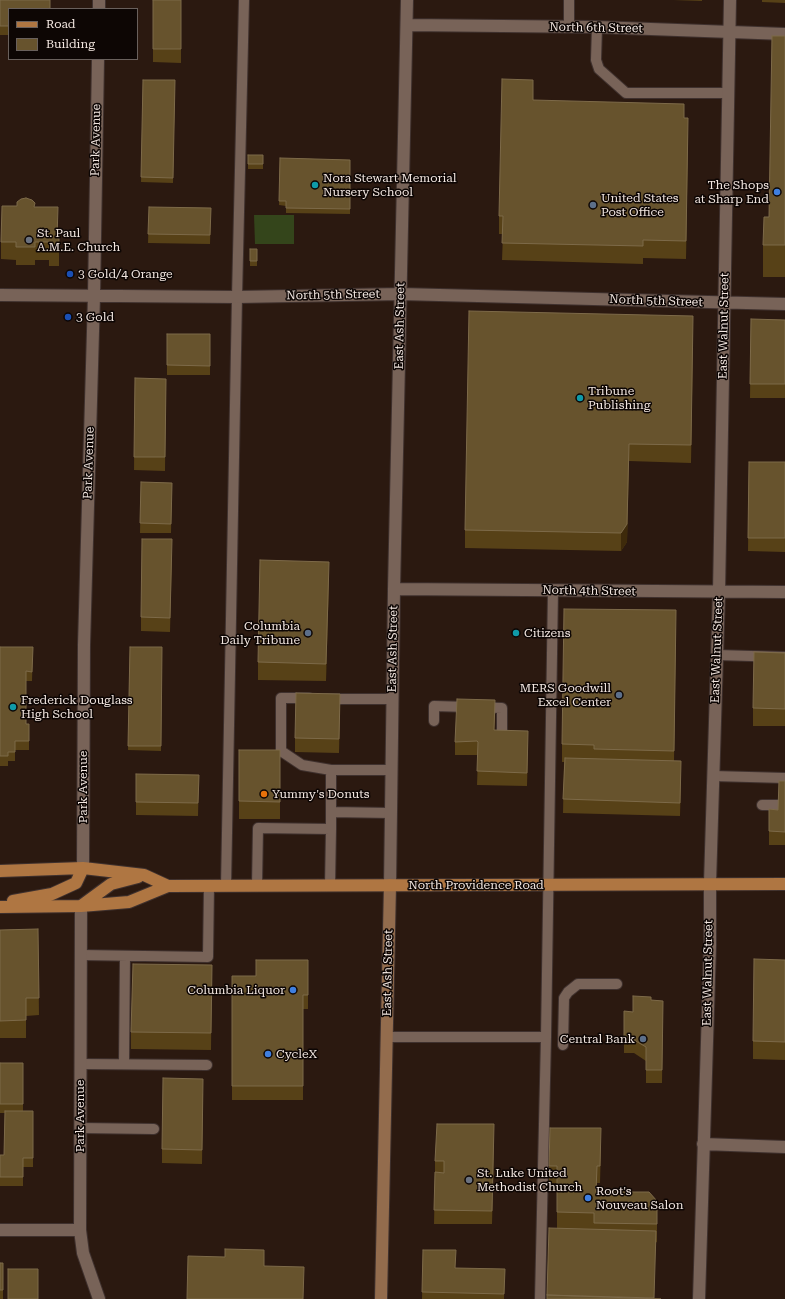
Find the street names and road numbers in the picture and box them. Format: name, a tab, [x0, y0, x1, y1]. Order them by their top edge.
street label: North 6th Street	[549, 20, 643, 36]
street label: Park Avenue	[88, 104, 104, 176]
street label: East Walnut Street	[716, 273, 732, 379]
street label: East Ash Street	[392, 282, 408, 370]
street label: North 5th Street	[286, 287, 380, 303]
street label: North 5th Street	[609, 292, 703, 310]
street label: Park Avenue	[81, 427, 97, 499]
street label: North 4th Street	[542, 583, 636, 599]
street label: East Walnut Street	[708, 597, 726, 703]
street label: East Ash Street	[385, 605, 401, 693]
street label: Park Avenue	[76, 751, 90, 823]
street label: North Providence Road	[408, 878, 544, 892]
street label: East Walnut Street	[700, 920, 716, 1026]
street label: East Ash Street	[380, 929, 396, 1017]
street label: Park Avenue	[73, 1080, 87, 1152]

